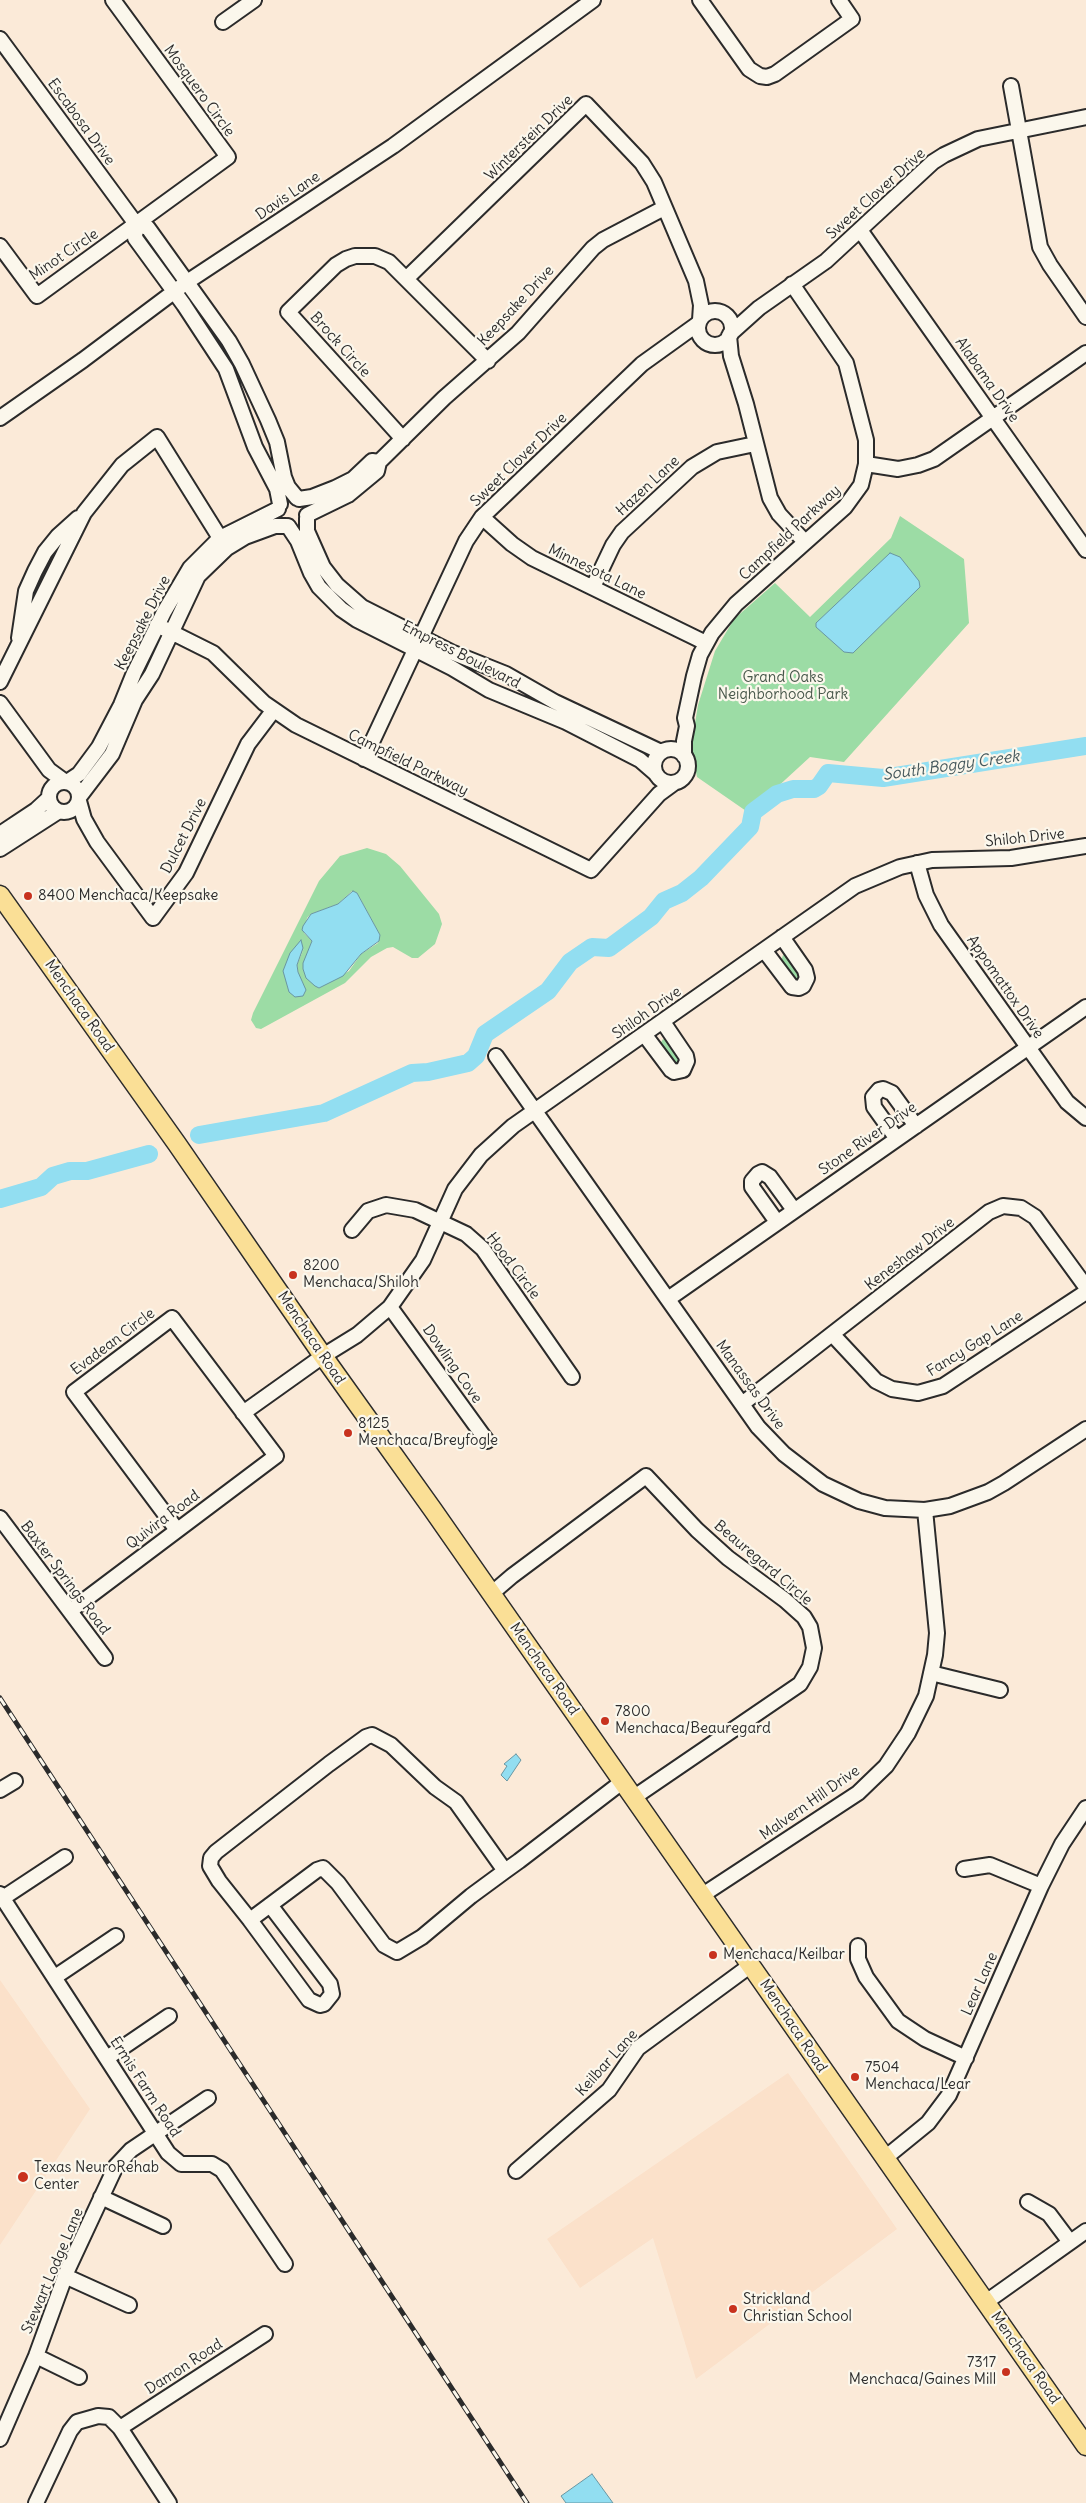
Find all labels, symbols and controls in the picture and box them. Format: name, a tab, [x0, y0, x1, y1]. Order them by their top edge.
street label: Mosquero Circle	[160, 42, 238, 140]
street label: Escabosa Drive	[43, 75, 119, 169]
street label: Winterstein Drive	[481, 91, 577, 185]
street label: Sweet Clover Drive	[823, 145, 929, 243]
street label: Davis Lane	[252, 168, 324, 224]
street label: Minot Circle	[26, 225, 102, 285]
street label: Keepsake Drive	[474, 262, 558, 350]
street label: Brock Circle	[306, 309, 374, 381]
street label: Alabama Drive	[951, 334, 1023, 426]
street label: Sweet Clover Drive	[467, 409, 571, 511]
street label: Hazen Lane	[613, 452, 683, 520]
street label: Campfield Parkway	[736, 481, 844, 585]
street label: Minnesota Lane	[545, 541, 649, 603]
street label: Keepsake Drive	[111, 573, 175, 673]
street label: Empress Boulevard	[399, 617, 523, 693]
park label: Grand Oaks Neighborhood Park	[718, 669, 848, 704]
street label: Campfield Parkway	[345, 726, 471, 800]
water label: South Boggy Creek	[881, 747, 1021, 785]
street label: Dulcet Drive	[157, 795, 211, 877]
street label: Shiloh Drive	[984, 825, 1066, 851]
place label: 8400 Menchaca/Keepsake	[38, 887, 218, 905]
marker: 8400 Menchaca/Keepsake	[22, 890, 34, 902]
street label: Appomattox Drive	[963, 932, 1047, 1042]
street label: Menchaca Road	[41, 956, 117, 1056]
street label: Shiloh Drive	[609, 983, 685, 1043]
street label: Stone River Drive	[816, 1099, 920, 1179]
street label: Keneshaw Drive	[862, 1213, 958, 1295]
street label: Hood Circle	[482, 1229, 544, 1303]
place label: 8200 Menchaca/Shiloh	[303, 1257, 419, 1292]
marker: 8200 Menchaca/Shiloh	[287, 1269, 299, 1281]
street label: Menchaca Road	[273, 1288, 349, 1388]
street label: Evadean Circle	[68, 1305, 158, 1379]
street label: Fancy Gap Lane	[924, 1307, 1026, 1381]
street label: Dowling Cove	[418, 1321, 486, 1407]
street label: Manassas Drive	[712, 1337, 788, 1433]
place label: 8125 Menchaca/Breyfogle	[358, 1415, 498, 1450]
marker: 8125 Menchaca/Breyfogle	[342, 1427, 354, 1439]
street label: Quivira Road	[123, 1487, 203, 1553]
street label: Beauregard Circle	[710, 1517, 816, 1609]
street label: Baxter Springs Road	[16, 1518, 114, 1638]
street label: Menchaca Road	[506, 1619, 582, 1719]
place label: 7800 Menchaca/Beauregard	[615, 1703, 771, 1738]
marker: 7800 Menchaca/Beauregard	[599, 1715, 611, 1727]
street label: Malvern Hill Drive	[757, 1762, 863, 1844]
place label: Menchaca/Keilbar	[723, 1946, 845, 1964]
marker: Menchaca/Keilbar	[707, 1949, 719, 1961]
street label: Lear Lane	[958, 1950, 1002, 2018]
street label: Menchaca Road	[755, 1976, 831, 2076]
street label: Keilbar Lane	[572, 2026, 642, 2100]
street label: Ermis Farm Road	[106, 2033, 184, 2141]
place label: 7504 Menchaca/Lear	[865, 2059, 971, 2094]
marker: 7504 Menchaca/Lear	[849, 2071, 861, 2083]
place label: Texas NeuroRehab Center	[34, 2159, 159, 2194]
marker: Texas NeuroRehab Center	[16, 2170, 30, 2184]
street label: Stewart Lodge Lane	[18, 2205, 88, 2337]
place label: Strickland Christian School	[743, 2291, 852, 2326]
marker: Strickland Christian School	[727, 2303, 739, 2315]
street label: Menchaca Road	[987, 2308, 1063, 2408]
street label: Damon Road	[142, 2335, 226, 2399]
place label: 7317 Menchaca/Gaines Mill	[849, 2354, 996, 2389]
marker: 7317 Menchaca/Gaines Mill	[1000, 2366, 1012, 2378]

